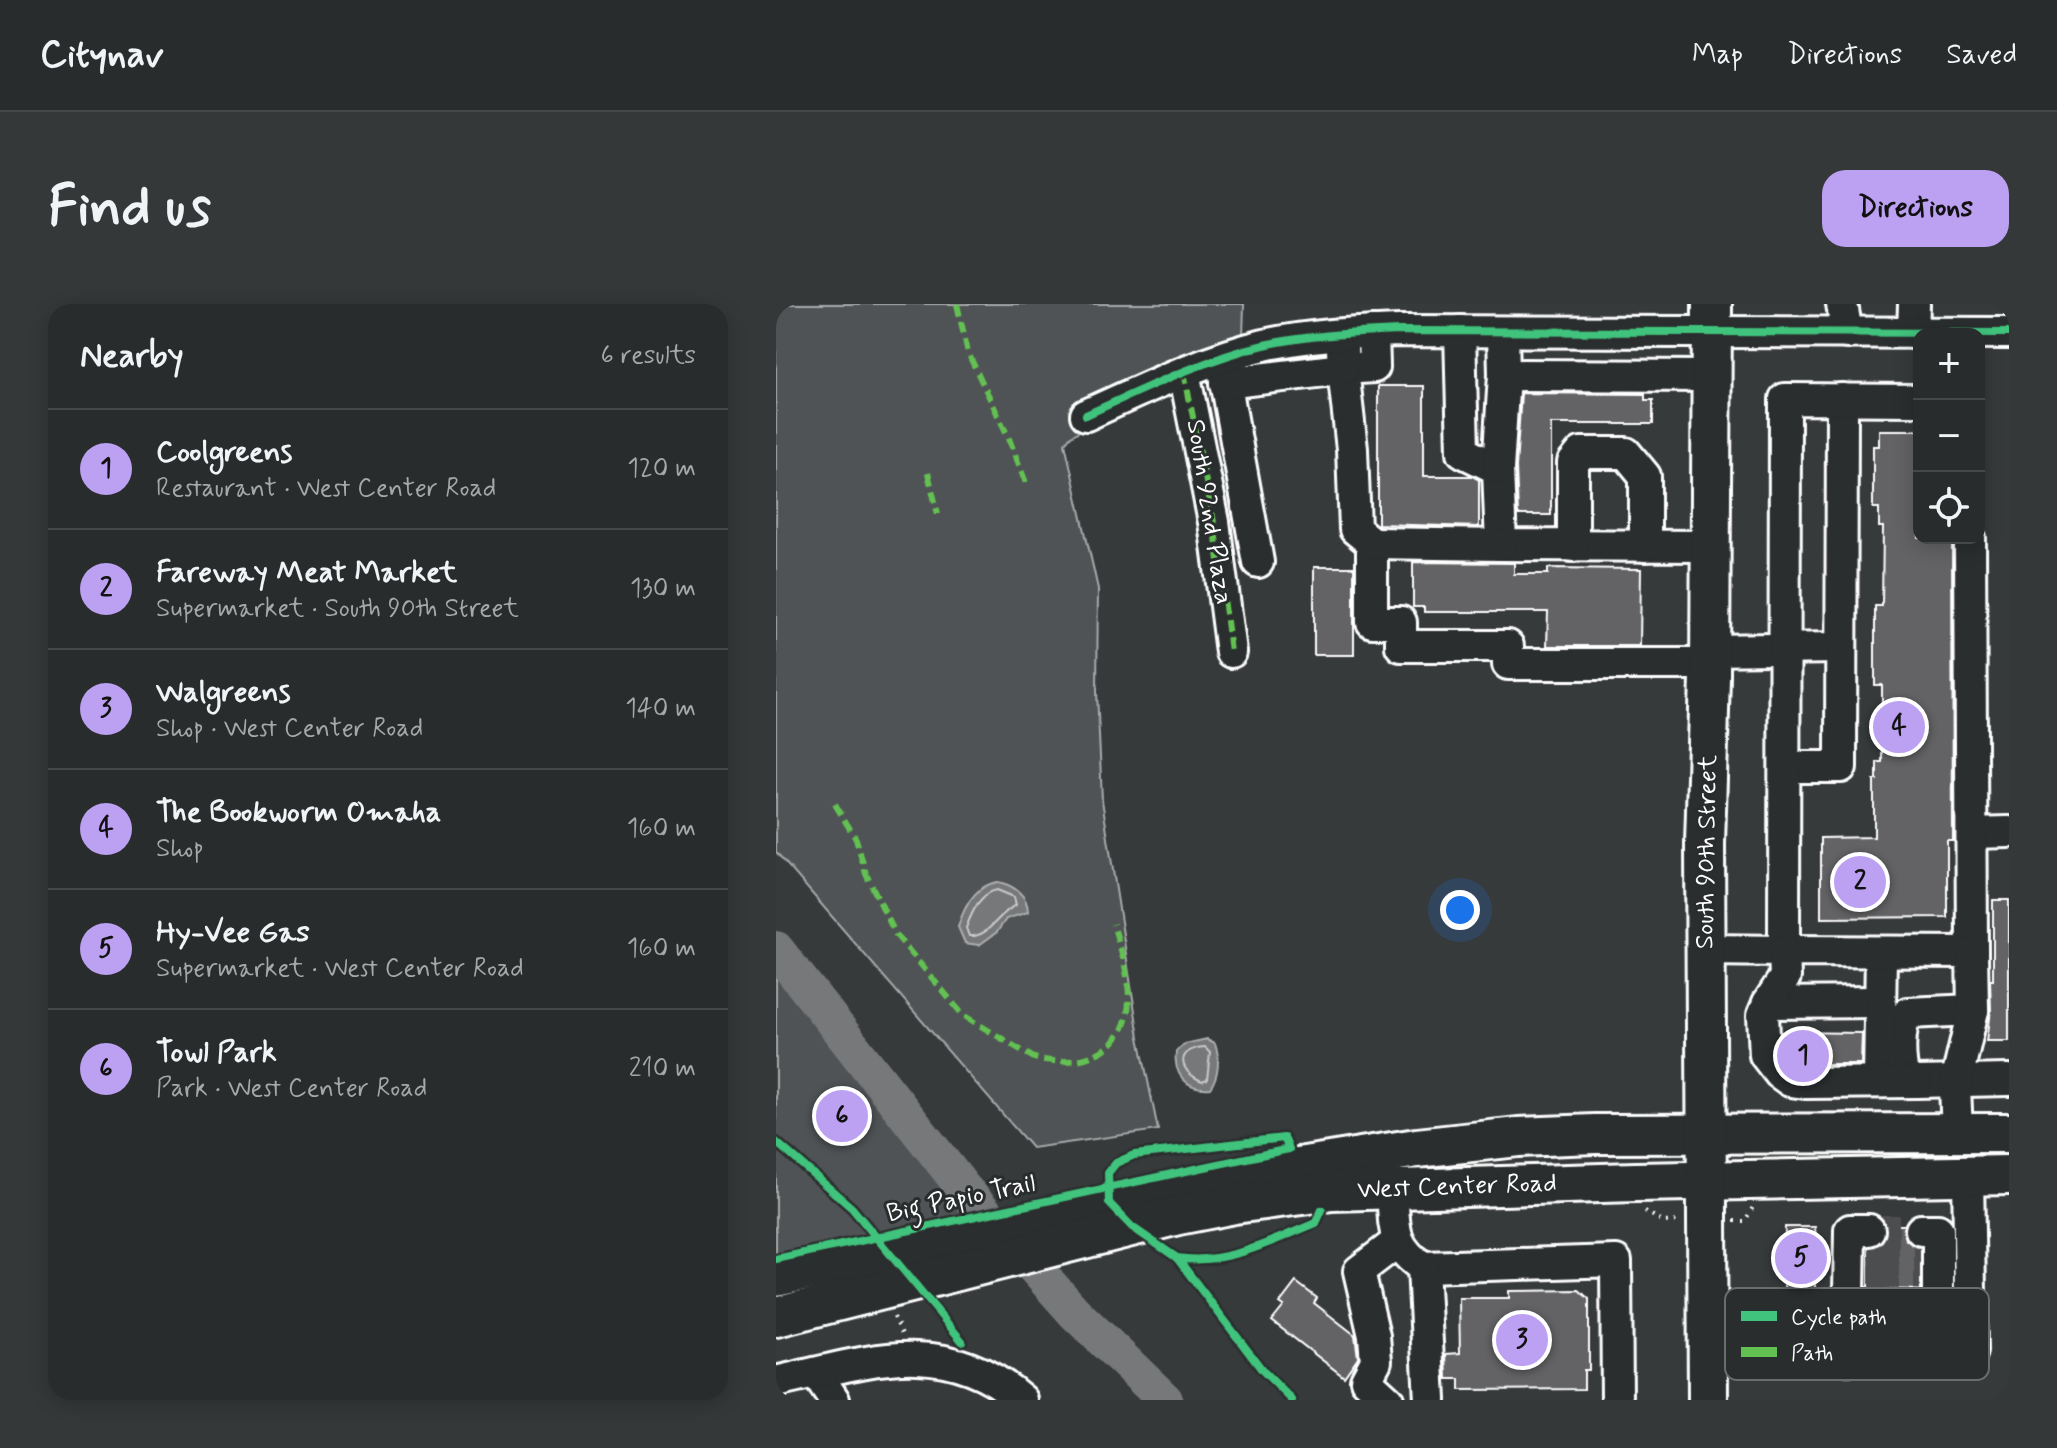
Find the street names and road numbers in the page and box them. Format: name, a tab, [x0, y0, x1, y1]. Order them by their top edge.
street label: South 92nd Plaza	[1178, 417, 1240, 607]
street label: South 90th Street	[1688, 754, 1726, 950]
street label: Big Papio Trail	[883, 1167, 1039, 1234]
street label: West Center Road	[1357, 1167, 1557, 1207]

